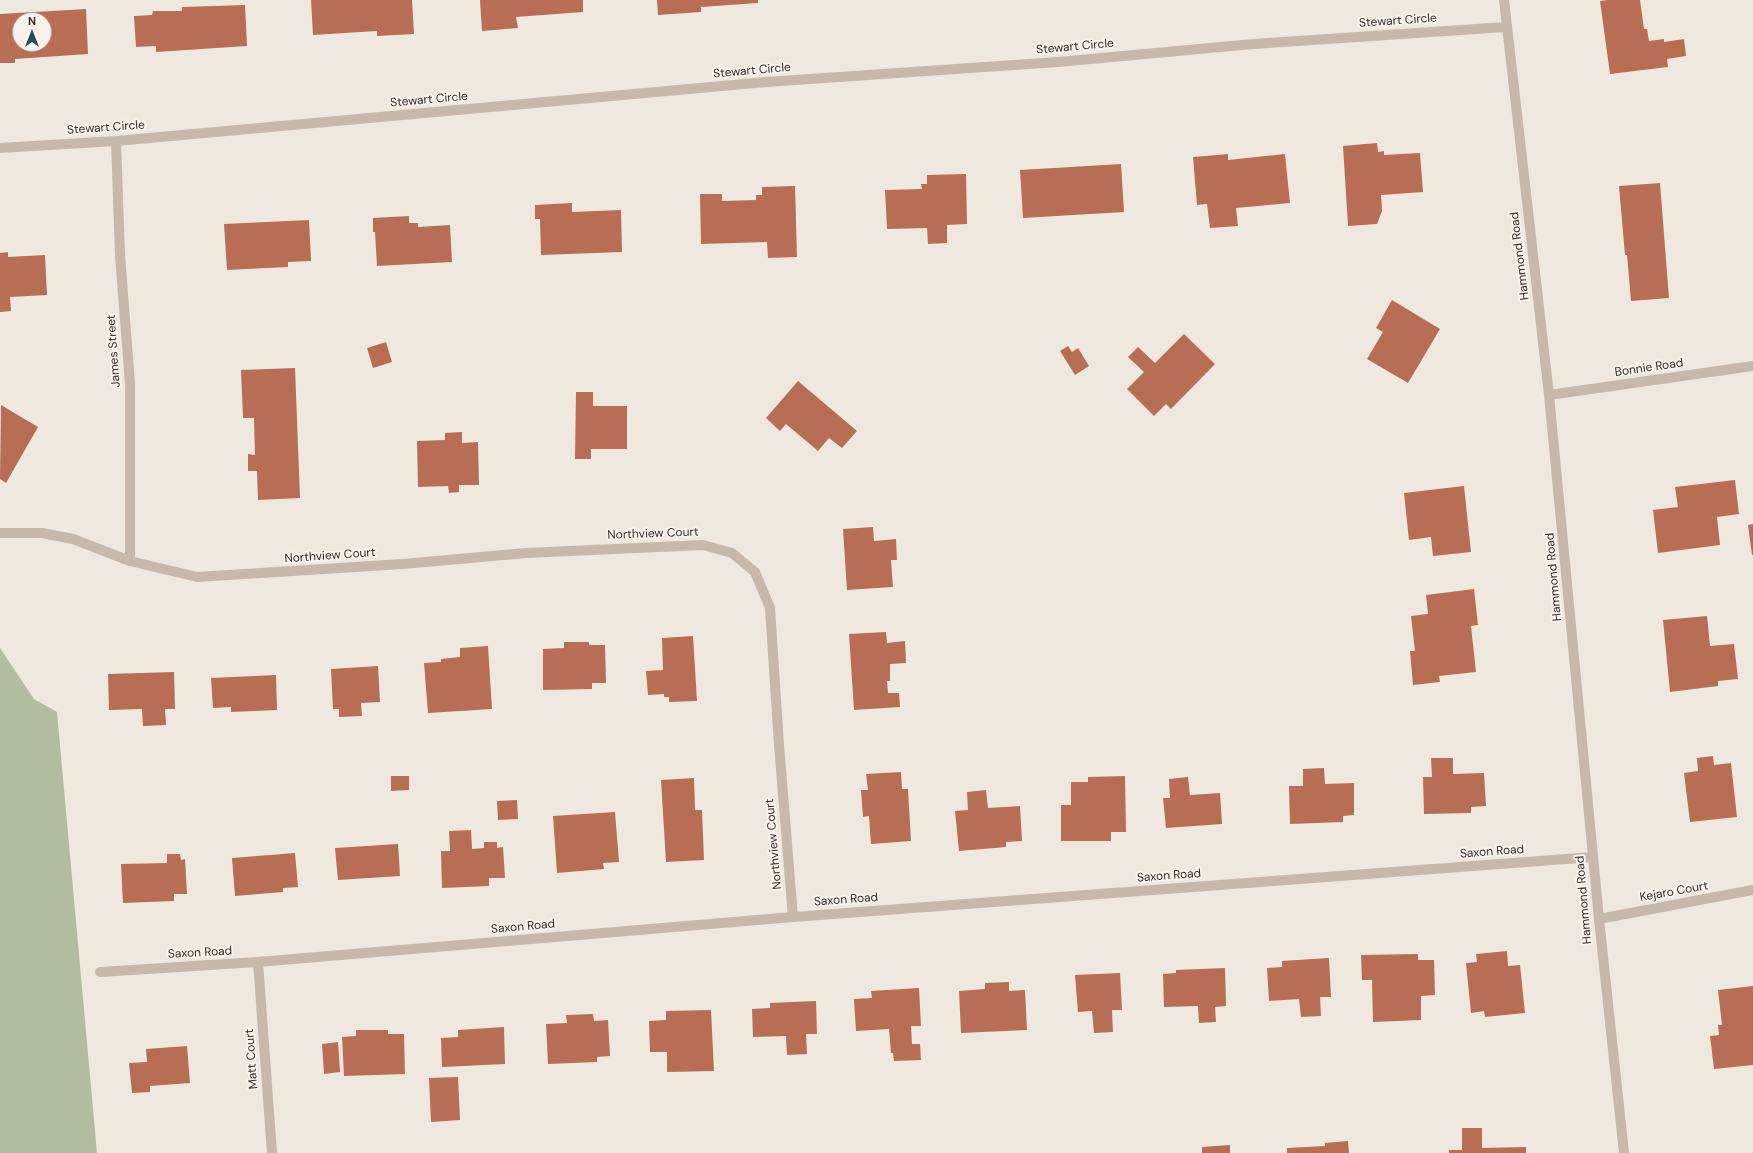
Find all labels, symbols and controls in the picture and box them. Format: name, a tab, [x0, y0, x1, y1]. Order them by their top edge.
street label: Stewart Circle	[1359, 11, 1437, 31]
north arrow	[12, 12, 52, 52]
text: N	[28, 14, 36, 28]
street label: Stewart Circle	[1036, 36, 1114, 58]
street label: Stewart Circle	[713, 60, 791, 82]
street label: Stewart Circle	[390, 89, 468, 111]
street label: Stewart Circle	[67, 118, 145, 138]
street label: Hammond Road	[1507, 211, 1533, 301]
street label: James Street	[104, 314, 124, 388]
street label: Bonnie Road	[1614, 356, 1684, 380]
street label: Northview Court	[607, 525, 699, 543]
street label: Hammond Road	[1543, 532, 1565, 622]
street label: Northview Court	[284, 546, 376, 566]
street label: Northview Court	[763, 798, 785, 890]
street label: Saxon Road	[1459, 843, 1525, 861]
street label: Hammond Road	[1573, 855, 1595, 945]
street label: Saxon Road	[1136, 867, 1202, 885]
street label: Kejaro Court	[1639, 879, 1709, 905]
street label: Saxon Road	[813, 891, 879, 909]
street label: Saxon Road	[490, 917, 556, 937]
street label: Saxon Road	[168, 944, 232, 962]
street label: Matt Court	[243, 1028, 261, 1090]

